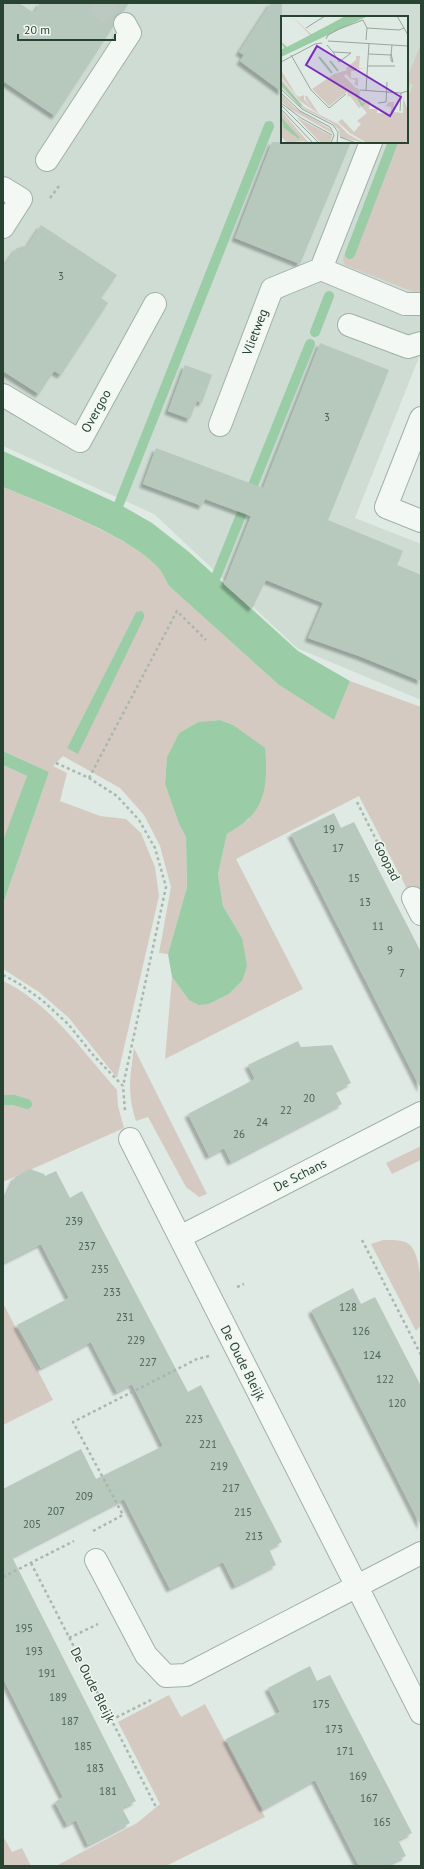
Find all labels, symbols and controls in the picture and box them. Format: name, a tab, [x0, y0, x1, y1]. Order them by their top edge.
scale bar	[18, 16, 115, 42]
inset map	[281, 16, 408, 143]
text: 20 m	[24, 22, 50, 37]
house number: 3	[58, 269, 64, 283]
street label: Vlietweg	[238, 306, 272, 359]
street label: Overgoo	[77, 386, 115, 436]
house number: 3	[324, 410, 330, 424]
house number: 19	[323, 822, 335, 836]
street label: Goopad	[370, 838, 404, 884]
house number: 17	[332, 841, 344, 855]
house number: 15	[348, 871, 360, 885]
house number: 13	[359, 895, 371, 909]
house number: 11	[372, 919, 384, 933]
house number: 9	[387, 943, 393, 957]
house number: 7	[399, 966, 405, 980]
house number: 20	[303, 1091, 315, 1105]
house number: 22	[280, 1103, 292, 1117]
house number: 24	[256, 1115, 268, 1129]
house number: 26	[233, 1127, 245, 1141]
street label: De Schans	[271, 1154, 329, 1196]
house number: 239	[65, 1214, 83, 1228]
house number: 237	[78, 1239, 96, 1253]
house number: 235	[91, 1262, 109, 1276]
house number: 233	[103, 1285, 121, 1299]
house number: 128	[339, 1300, 357, 1314]
house number: 231	[116, 1310, 134, 1324]
street label: De Oude Bleijk	[217, 1322, 270, 1404]
house number: 126	[352, 1324, 370, 1338]
house number: 229	[127, 1333, 145, 1347]
house number: 124	[363, 1348, 381, 1362]
house number: 227	[139, 1355, 157, 1369]
house number: 122	[376, 1372, 394, 1386]
house number: 120	[388, 1396, 406, 1410]
house number: 223	[185, 1412, 203, 1426]
house number: 221	[199, 1437, 217, 1451]
house number: 219	[210, 1459, 228, 1473]
house number: 217	[222, 1481, 240, 1495]
house number: 209	[75, 1489, 93, 1503]
house number: 207	[47, 1504, 65, 1518]
house number: 215	[234, 1505, 252, 1519]
house number: 205	[23, 1517, 41, 1531]
house number: 213	[245, 1529, 263, 1543]
house number: 195	[15, 1621, 33, 1635]
house number: 193	[25, 1644, 43, 1658]
street label: De Oude Bleijk	[67, 1644, 120, 1726]
house number: 191	[38, 1666, 56, 1680]
house number: 189	[49, 1690, 67, 1704]
house number: 175	[312, 1697, 330, 1711]
house number: 187	[61, 1714, 79, 1728]
house number: 173	[325, 1722, 343, 1736]
house number: 185	[74, 1739, 92, 1753]
house number: 171	[336, 1744, 354, 1758]
house number: 183	[86, 1761, 104, 1775]
house number: 169	[349, 1769, 367, 1783]
house number: 181	[99, 1784, 117, 1798]
house number: 167	[360, 1791, 378, 1805]
house number: 165	[373, 1815, 391, 1829]

